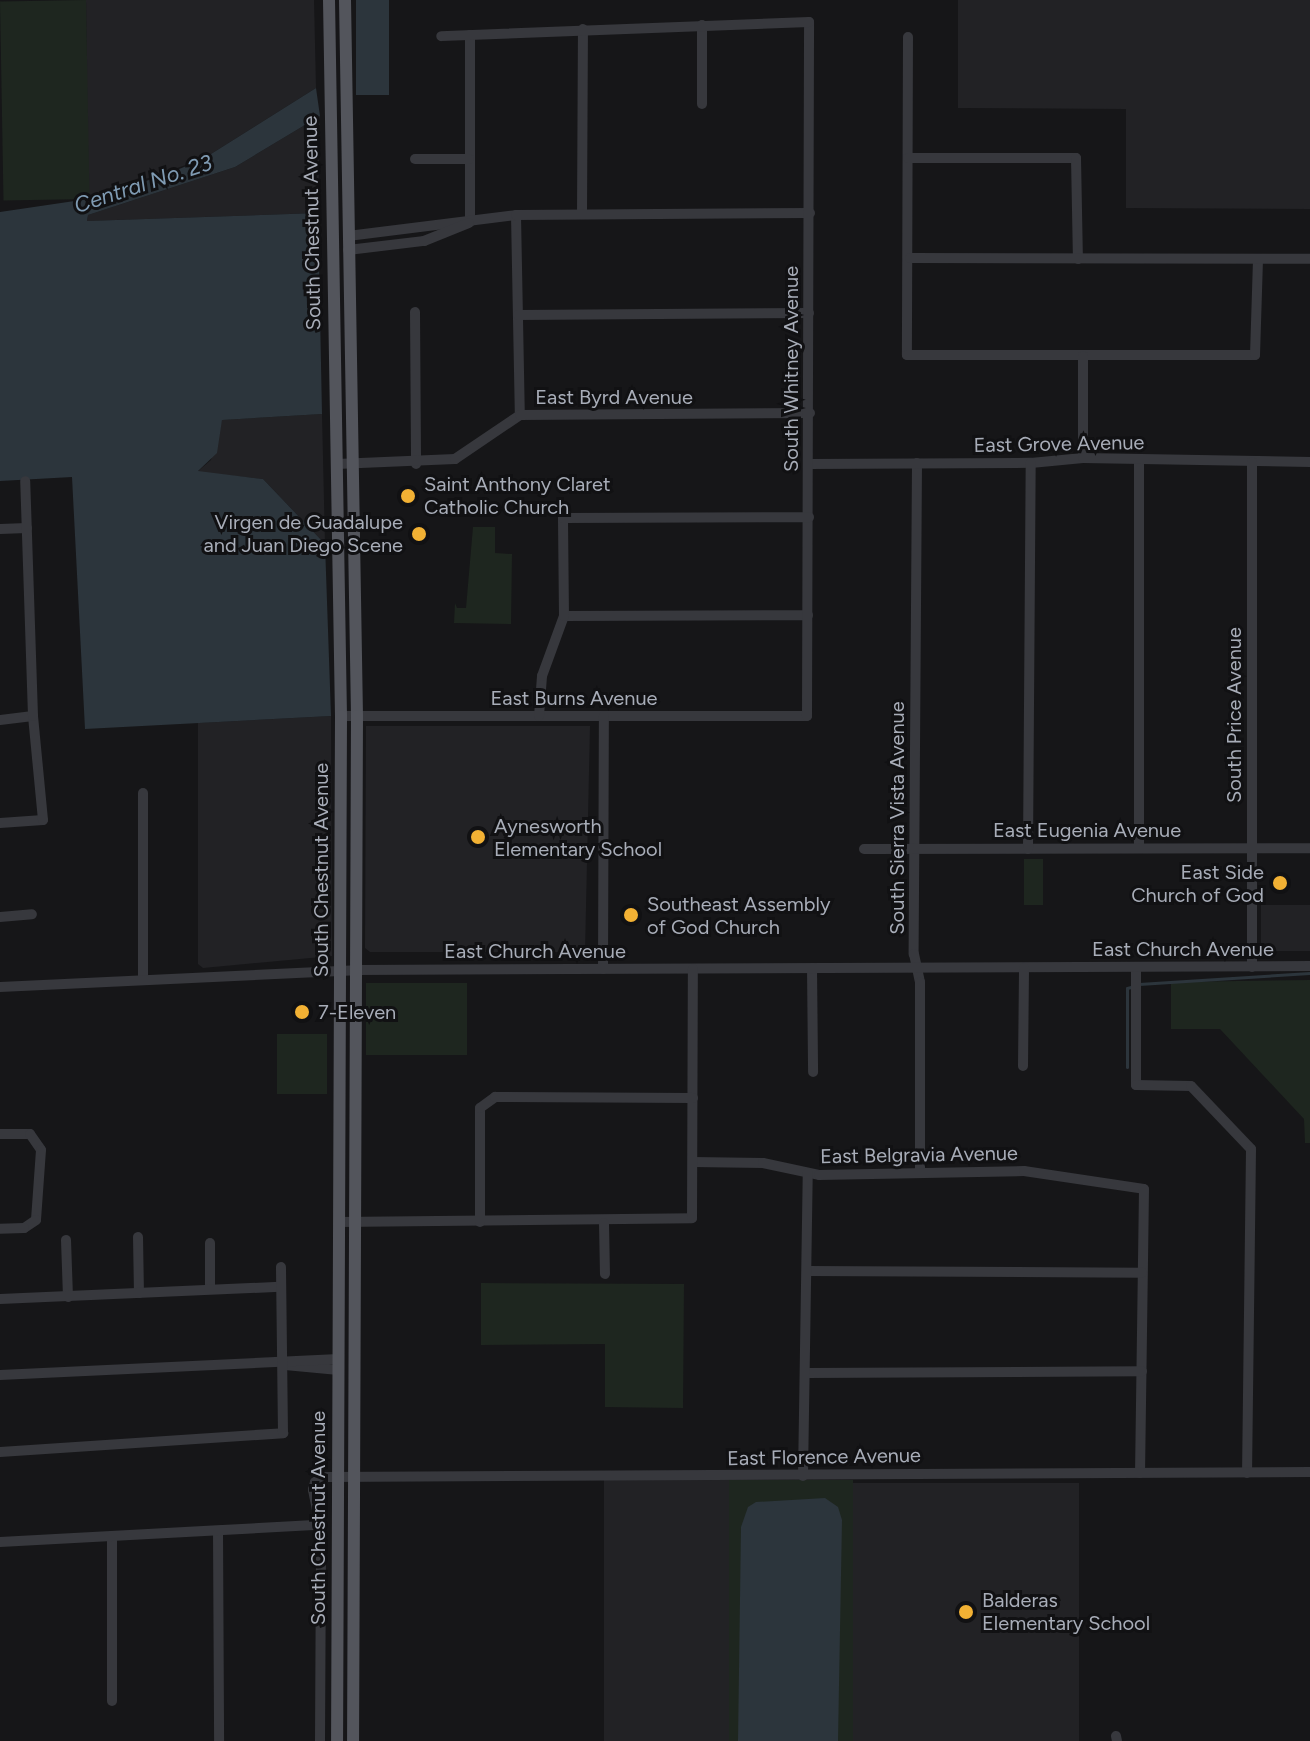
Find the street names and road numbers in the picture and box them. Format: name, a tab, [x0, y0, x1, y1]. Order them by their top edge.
street label: South Chestnut Avenue	[298, 116, 326, 330]
street label: South Whitney Avenue	[779, 266, 803, 472]
street label: East Byrd Avenue	[535, 385, 693, 409]
street label: East Grove Avenue	[973, 431, 1145, 457]
street label: South Price Avenue	[1222, 627, 1246, 803]
street label: East Burns Avenue	[490, 686, 658, 710]
street label: South Sierra Vista Avenue	[885, 701, 909, 935]
street label: South Chestnut Avenue	[309, 763, 333, 977]
street label: East Eugenia Avenue	[993, 818, 1181, 842]
street label: East Church Avenue	[1092, 937, 1274, 961]
street label: East Church Avenue	[444, 939, 626, 963]
street label: East Belgravia Avenue	[820, 1141, 1018, 1169]
street label: South Chestnut Avenue	[306, 1411, 330, 1625]
street label: East Florence Avenue	[727, 1443, 921, 1471]

